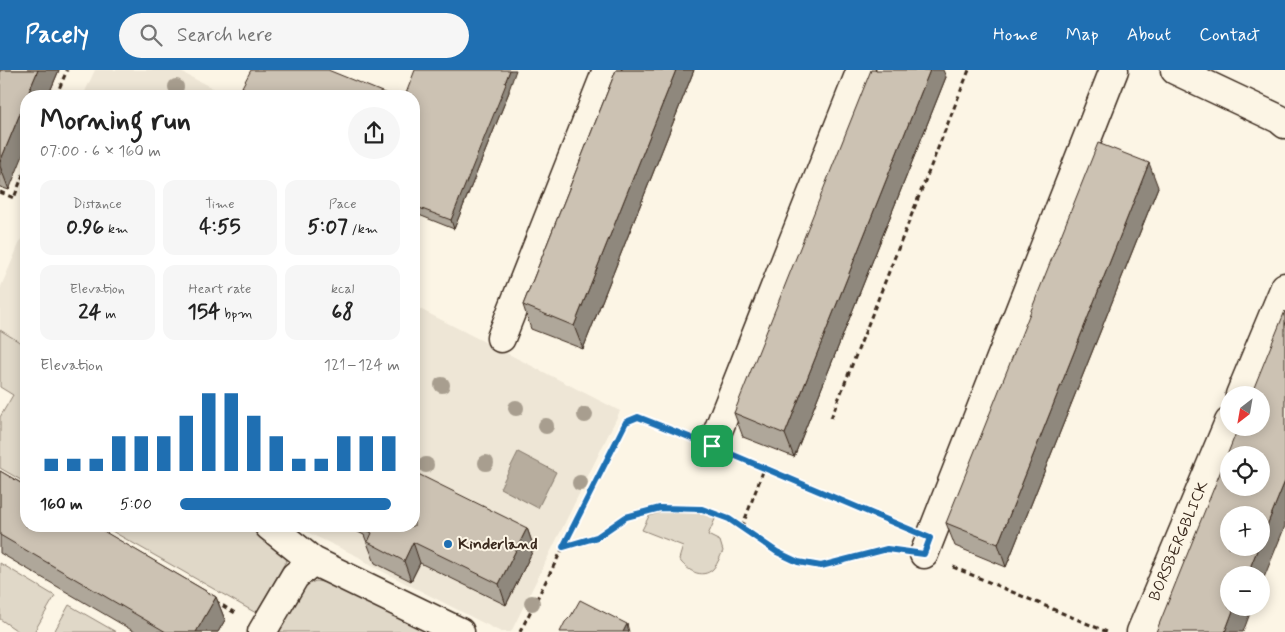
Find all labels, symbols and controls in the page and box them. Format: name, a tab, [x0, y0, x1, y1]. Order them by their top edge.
search box	[119, 13, 469, 58]
text: Pacely	[25, 20, 89, 51]
icon: search	[137, 21, 165, 49]
text: Search here	[177, 23, 273, 48]
text: Home	[993, 23, 1038, 47]
text: Map	[1066, 23, 1099, 47]
text: About	[1127, 23, 1171, 47]
text: Contact	[1199, 23, 1260, 47]
text: Morning run	[40, 103, 191, 140]
button: share	[348, 107, 400, 159]
text: 07:00 · 6 × 160 m	[40, 141, 161, 162]
text: Distance	[73, 195, 122, 213]
text: Time	[205, 195, 235, 213]
text: Pace	[329, 195, 357, 213]
text: 0.96	[66, 213, 104, 241]
text: 4:55	[199, 213, 241, 241]
text: 5:07	[307, 213, 348, 241]
text: km	[104, 220, 128, 238]
text: /km	[348, 220, 378, 238]
text: Elevation	[70, 280, 125, 298]
text: Heart rate	[189, 280, 251, 298]
text: kcal	[331, 280, 354, 298]
text: 24	[78, 298, 101, 326]
text: 154	[188, 298, 220, 326]
text: 68	[332, 298, 354, 326]
text: m	[101, 305, 116, 323]
text: bpm	[220, 305, 252, 323]
text: Elevation	[40, 355, 103, 376]
text: 121–124 m	[324, 355, 400, 376]
north arrow	[1220, 386, 1270, 436]
map controls	[1220, 386, 1270, 616]
pin	[691, 425, 733, 467]
icon: arrive	[698, 432, 726, 460]
button: locate	[1220, 446, 1270, 496]
street label: BORSBERGBLICK	[1144, 477, 1214, 604]
text: 160 m	[40, 494, 83, 515]
text: 5:00	[120, 494, 152, 515]
button: +	[1220, 506, 1270, 556]
place label: Kinderland	[458, 534, 538, 555]
marker: Kinderland	[442, 538, 454, 550]
button: −	[1220, 566, 1270, 616]

